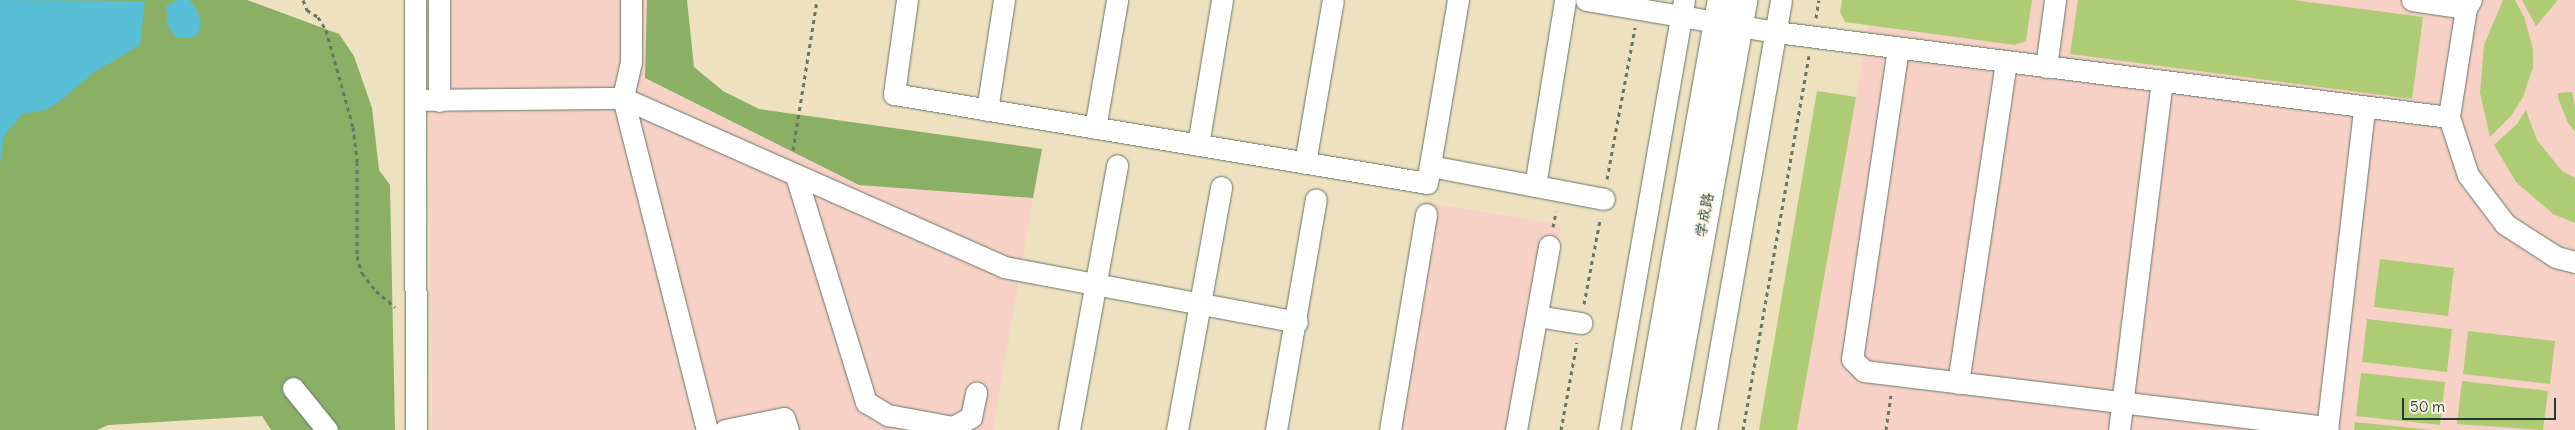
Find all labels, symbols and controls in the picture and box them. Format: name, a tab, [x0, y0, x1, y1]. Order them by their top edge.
street label: 学成路	[1691, 191, 1717, 239]
scale bar	[2405, 388, 2559, 420]
text: 50 m	[2410, 397, 2445, 416]

